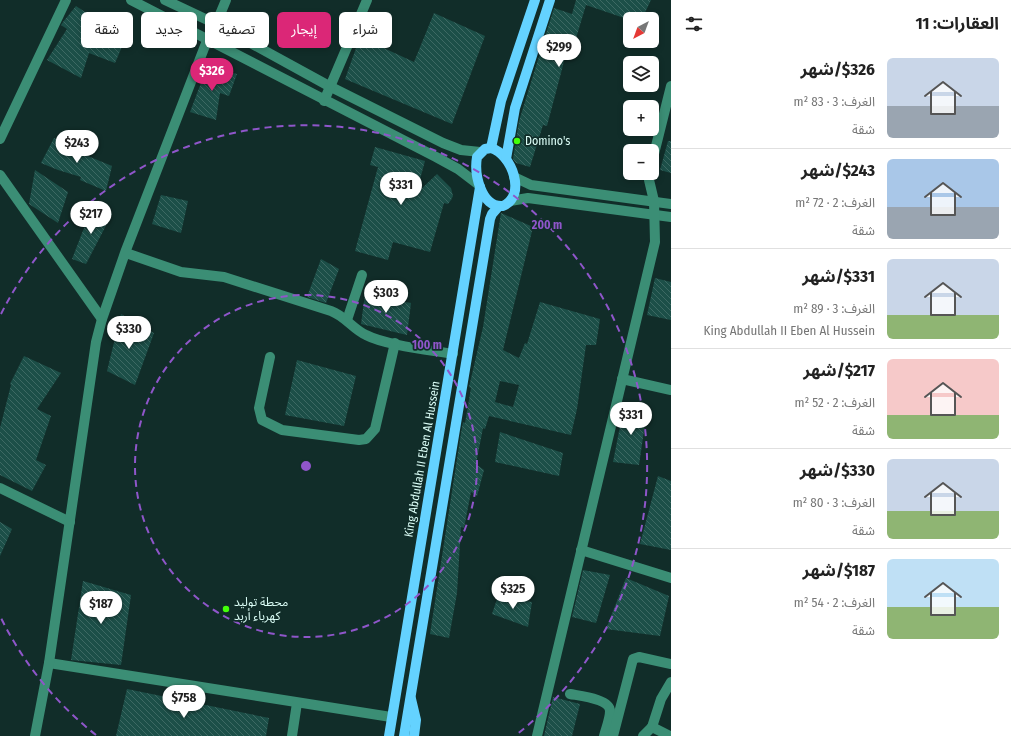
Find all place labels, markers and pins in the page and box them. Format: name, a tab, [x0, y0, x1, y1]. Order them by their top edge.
pin: $299	[535, 34, 583, 68]
pin: $326	[188, 58, 236, 92]
pin: $243	[53, 130, 101, 164]
place label: Domino's	[525, 134, 570, 148]
marker: Domino's	[512, 136, 522, 146]
pin: $331	[377, 172, 425, 206]
pin: $217	[67, 201, 115, 235]
pin: $303	[362, 280, 410, 314]
pin: $330	[105, 316, 153, 350]
pin: $331	[607, 402, 655, 436]
centre of rings	[299, 459, 313, 473]
pin: $325	[489, 576, 537, 610]
pin: $187	[77, 591, 125, 625]
place label: محطة توليد كهرباء أربد	[234, 595, 288, 623]
marker: محطة توليد كهرباء أربد	[221, 604, 231, 614]
pin: $758	[160, 685, 208, 719]

